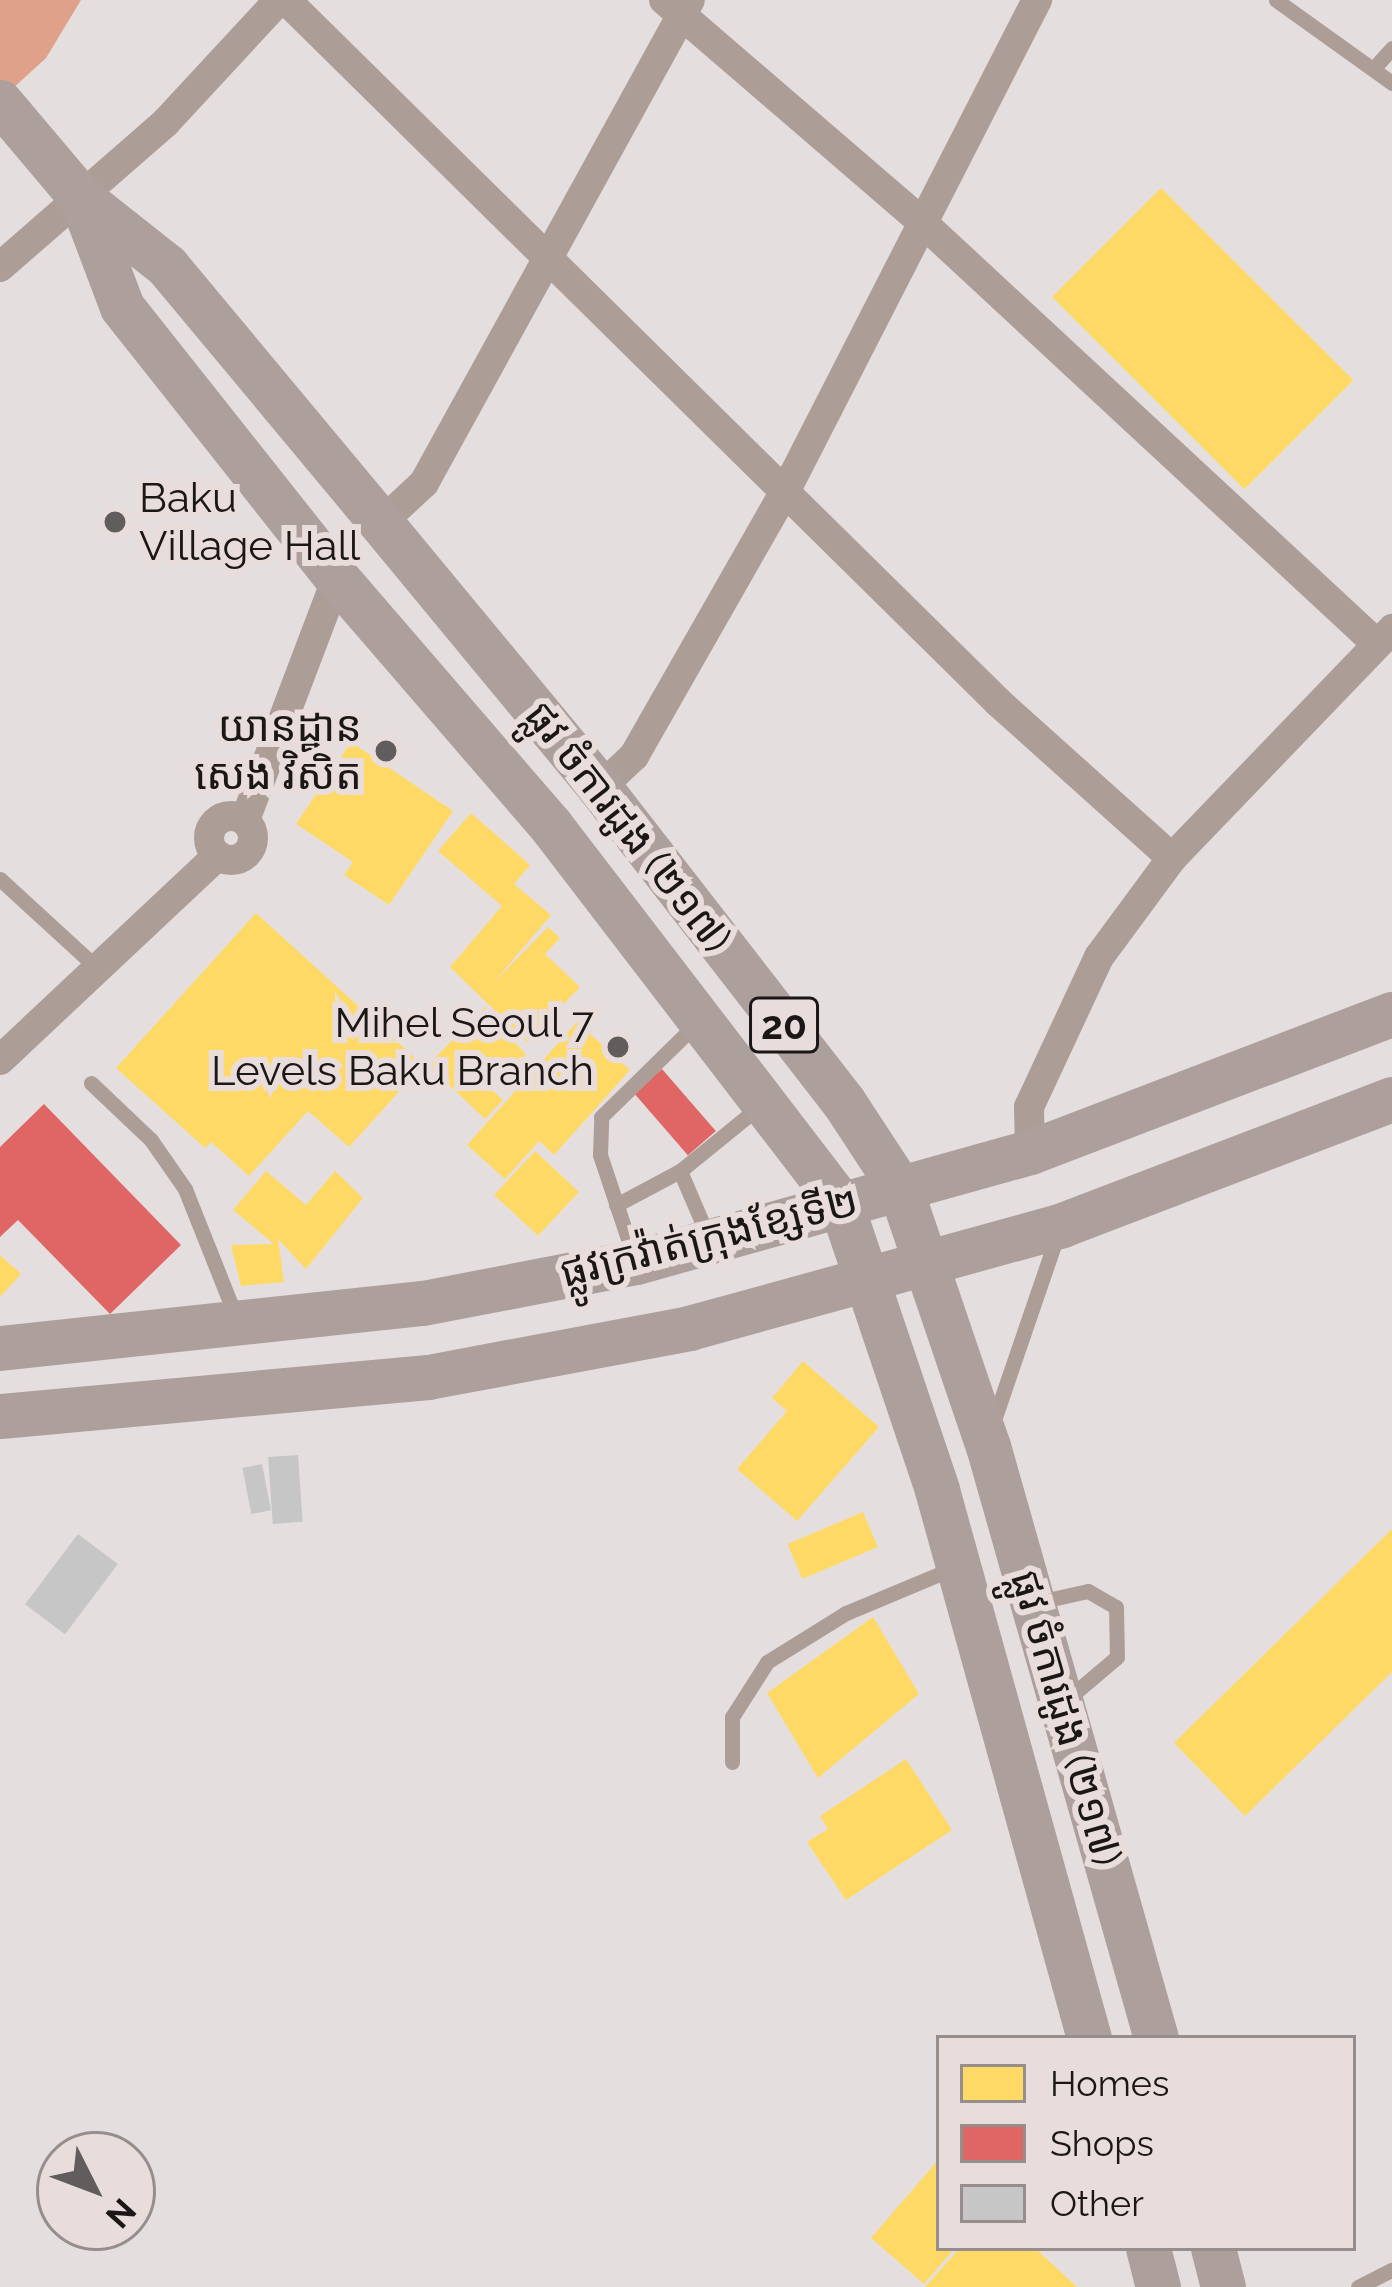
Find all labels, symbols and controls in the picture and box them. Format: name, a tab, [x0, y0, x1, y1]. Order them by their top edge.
place label: Baku Village Hall	[139, 473, 360, 572]
marker: Baku Village Hall	[102, 509, 128, 535]
street label: ផ្លូវ ចំការដូង (២១៧)	[514, 691, 742, 963]
place label: យានដ្ឋាន សេង វិសិត	[194, 702, 362, 801]
marker: យានដ្ឋាន សេង វិសិត	[373, 738, 399, 764]
road number: 20	[748, 992, 820, 1058]
place label: Mihel Seoul 7 Levels Baku Branch	[211, 998, 594, 1096]
marker: Mihel Seoul 7 Levels Baku Branch	[605, 1034, 631, 1060]
street label: ផ្លូវក្រវ៉ាត់ក្រុងខ្សែទី២	[555, 1176, 863, 1298]
street label: ផ្លូវ ចំការដូង (២១៧)	[1000, 1564, 1132, 1872]
legend	[936, 2035, 1356, 2251]
text: Homes	[1050, 2062, 1169, 2104]
text: Shops	[1050, 2122, 1154, 2164]
north arrow	[36, 2131, 156, 2251]
text: Other	[1050, 2182, 1144, 2224]
text: N	[98, 2191, 144, 2236]

